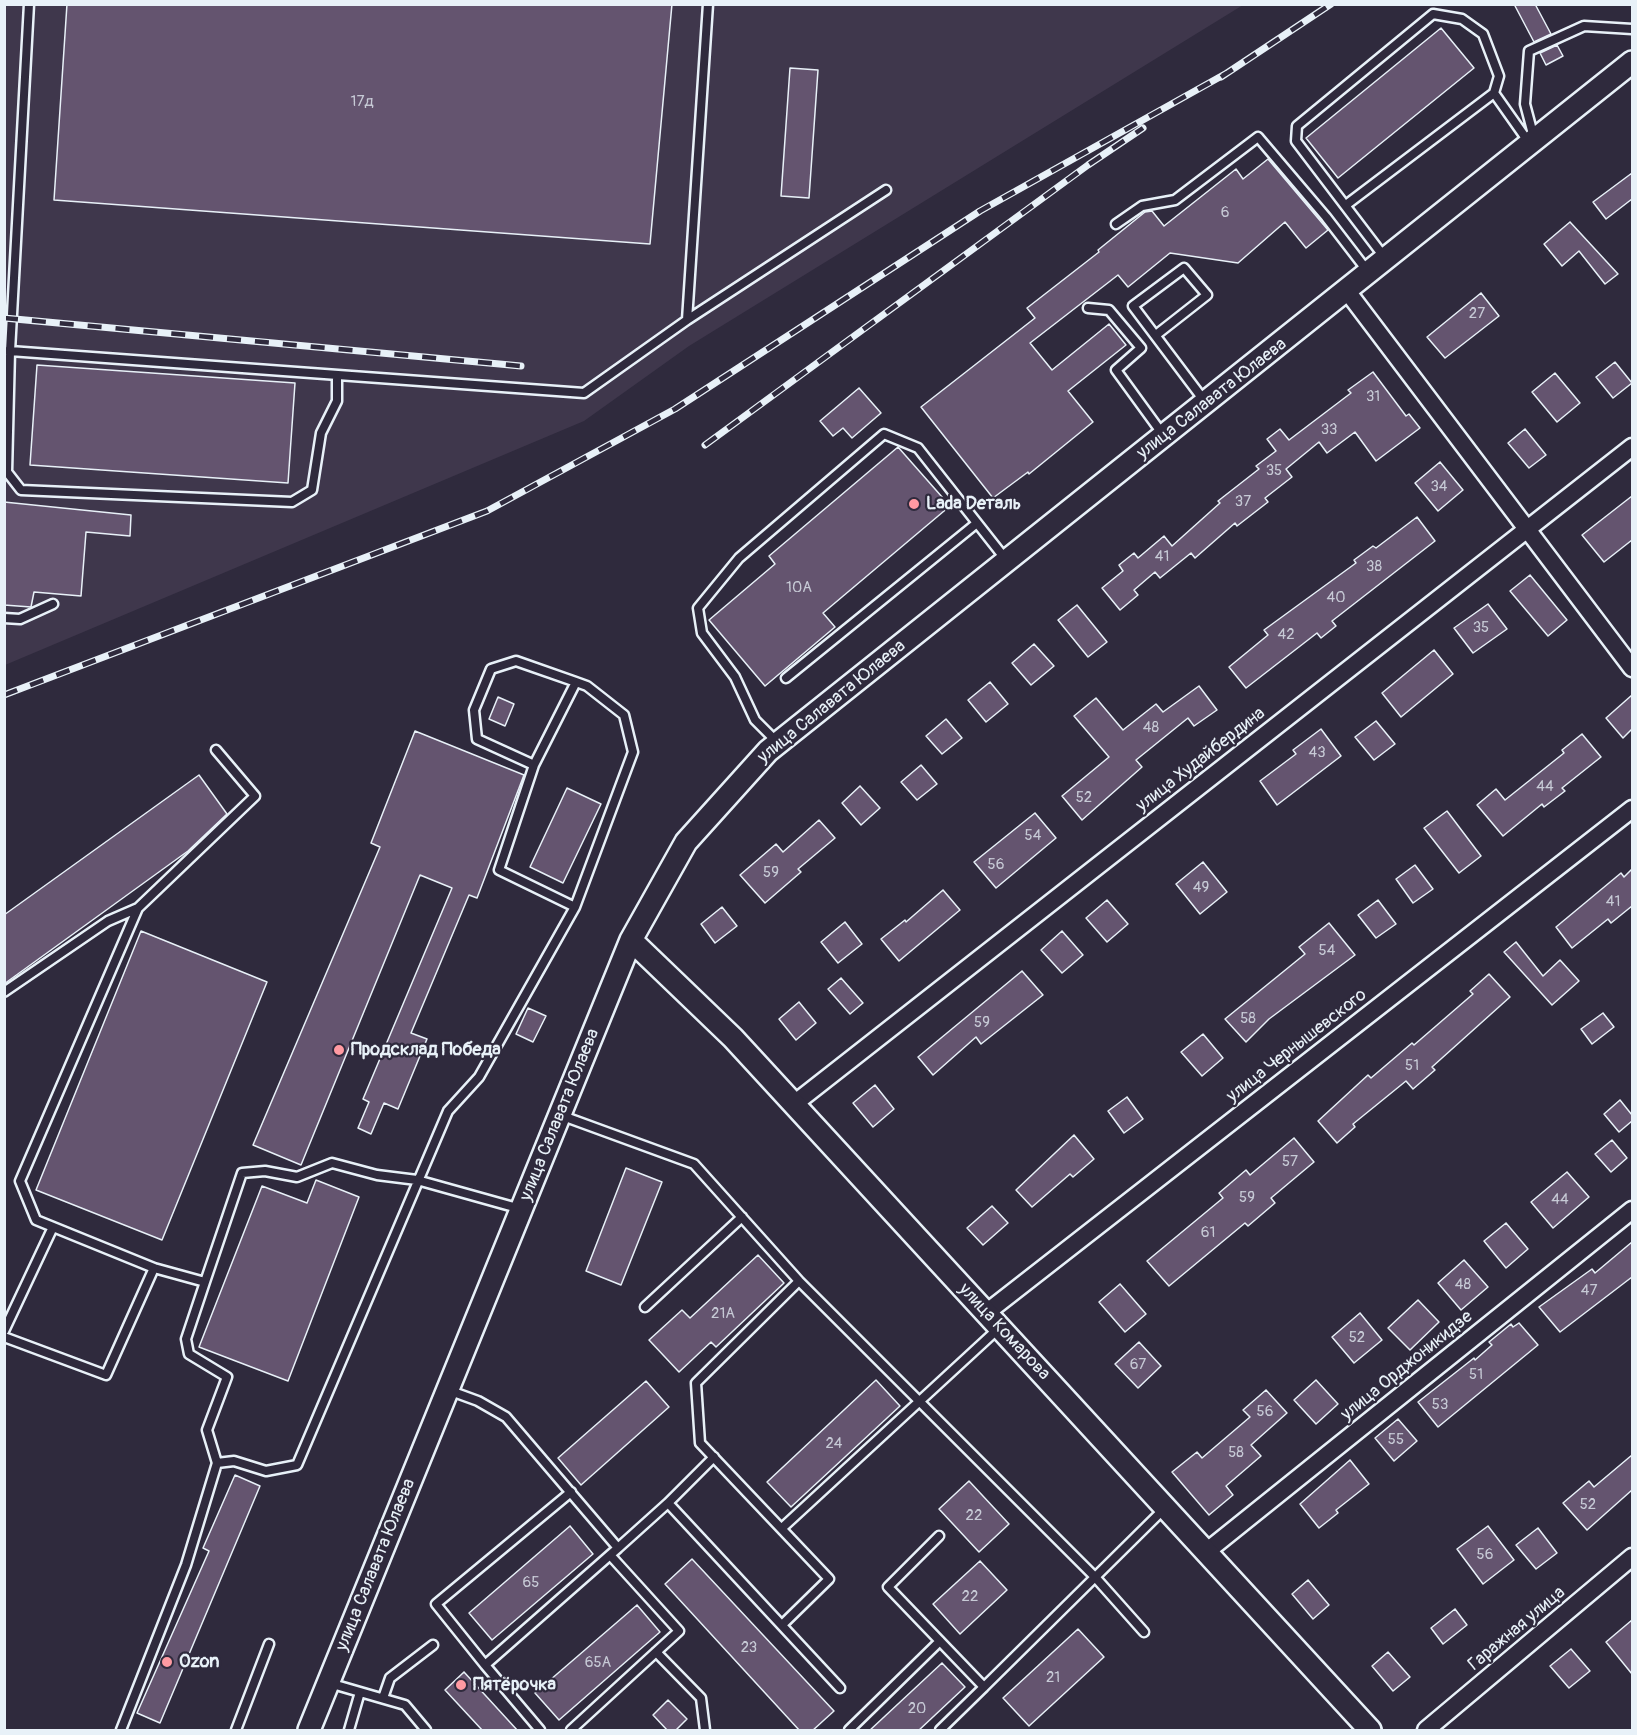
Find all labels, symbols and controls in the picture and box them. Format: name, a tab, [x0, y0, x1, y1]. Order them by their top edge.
house number: 17д	[351, 93, 373, 111]
house number: 6	[1221, 204, 1229, 222]
house number: 27	[1469, 305, 1485, 323]
street label: улица Салавата Юлаева	[1133, 334, 1291, 464]
house number: 31	[1366, 388, 1380, 406]
house number: 33	[1321, 421, 1337, 439]
house number: 35	[1266, 462, 1282, 480]
house number: 34	[1430, 478, 1448, 496]
place label: Lada Dеталь	[926, 493, 1021, 515]
house number: 37	[1235, 493, 1251, 511]
marker: Lada Dеталь	[907, 497, 921, 511]
house number: 41	[1155, 548, 1169, 566]
house number: 38	[1366, 558, 1382, 576]
house number: 10А	[786, 579, 812, 597]
house number: 40	[1327, 589, 1345, 607]
house number: 35	[1473, 619, 1489, 637]
house number: 42	[1277, 626, 1295, 644]
street label: улица Салавата Юлаева	[754, 636, 910, 768]
street label: улица Худайбердина	[1132, 703, 1270, 817]
house number: 48	[1143, 719, 1159, 737]
house number: 43	[1308, 744, 1326, 762]
house number: 44	[1536, 778, 1554, 796]
house number: 52	[1076, 789, 1092, 807]
house number: 54	[1025, 827, 1041, 845]
house number: 56	[988, 856, 1004, 874]
house number: 59	[763, 864, 779, 882]
house number: 49	[1193, 879, 1209, 897]
house number: 41	[1606, 893, 1620, 911]
house number: 54	[1319, 942, 1335, 960]
street label: улица Чернышевского	[1223, 985, 1371, 1107]
house number: 58	[1240, 1010, 1256, 1028]
house number: 59	[974, 1014, 990, 1032]
street label: улица Салавата Юлаева	[516, 1026, 604, 1204]
place label: Продсклад Победа	[351, 1039, 501, 1061]
marker: Продсклад Победа	[332, 1043, 346, 1057]
house number: 51	[1405, 1057, 1419, 1075]
house number: 57	[1282, 1153, 1298, 1171]
house number: 59	[1239, 1189, 1255, 1207]
house number: 44	[1551, 1191, 1569, 1209]
house number: 61	[1201, 1224, 1215, 1242]
house number: 48	[1455, 1276, 1471, 1294]
street label: улица Комарова	[954, 1279, 1054, 1385]
house number: 47	[1581, 1282, 1597, 1300]
house number: 21А	[711, 1305, 735, 1323]
street label: улица Орджоникидзе	[1337, 1306, 1477, 1426]
house number: 52	[1349, 1329, 1365, 1347]
house number: 67	[1130, 1356, 1146, 1374]
house number: 51	[1469, 1366, 1483, 1384]
house number: 53	[1432, 1396, 1448, 1414]
house number: 56	[1257, 1403, 1273, 1421]
house number: 55	[1388, 1431, 1404, 1449]
house number: 24	[825, 1435, 843, 1453]
house number: 58	[1228, 1444, 1244, 1462]
street label: улица Салавата Юлаева	[332, 1476, 420, 1654]
house number: 52	[1580, 1496, 1596, 1514]
house number: 22	[966, 1507, 982, 1525]
house number: 56	[1477, 1546, 1493, 1564]
house number: 65	[523, 1574, 539, 1592]
street label: Гаражная улица	[1464, 1582, 1570, 1676]
house number: 22	[962, 1588, 978, 1606]
house number: 23	[741, 1639, 757, 1657]
place label: Ozon	[179, 1651, 219, 1673]
house number: 65А	[585, 1654, 611, 1672]
marker: Ozon	[160, 1655, 174, 1669]
house number: 21	[1046, 1669, 1060, 1687]
place label: Пятёрочка	[473, 1674, 556, 1696]
marker: Пятёрочка	[454, 1678, 468, 1692]
house number: 20	[908, 1700, 926, 1718]

